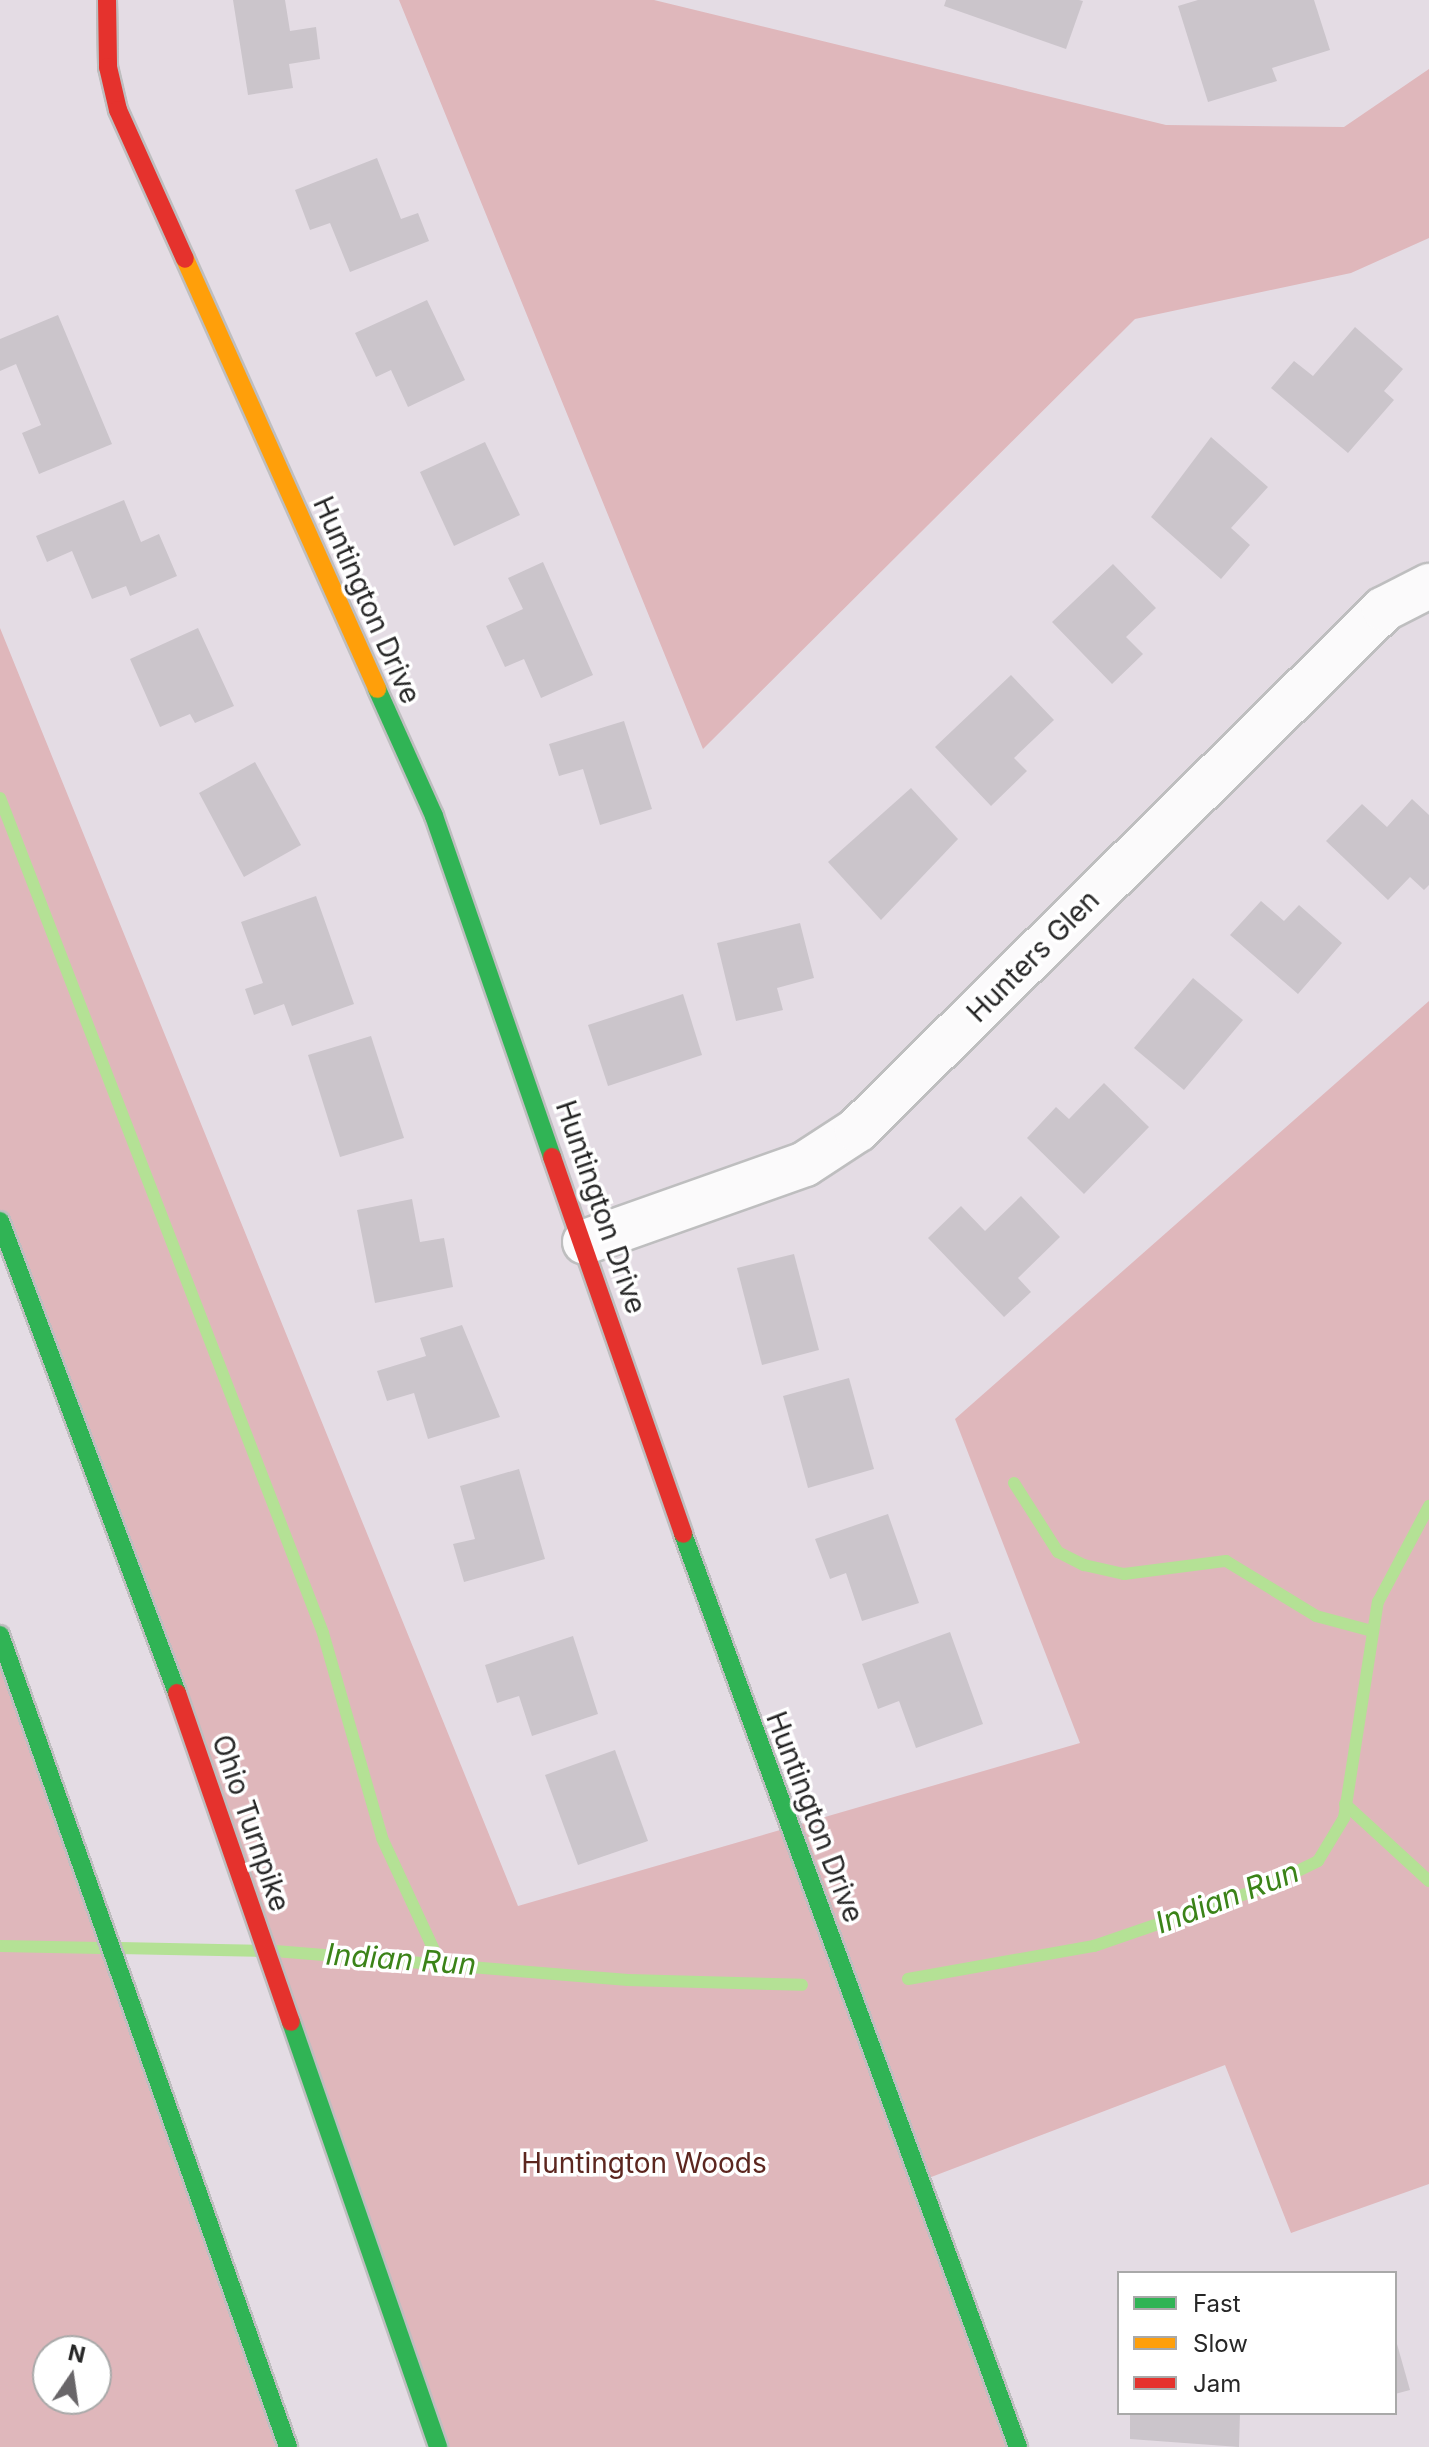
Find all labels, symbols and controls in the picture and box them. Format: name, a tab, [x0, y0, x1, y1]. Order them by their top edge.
street label: Huntington Drive	[306, 491, 428, 709]
street label: Hunters Glen	[960, 883, 1106, 1029]
street label: Huntington Drive	[549, 1096, 653, 1318]
street label: Huntington Drive	[759, 1707, 871, 1927]
street label: Ohio Turnpike	[205, 1730, 297, 1916]
water label: Indian Run	[1150, 1853, 1304, 1941]
water label: Indian Run	[325, 1936, 477, 1982]
park label: Huntington Woods	[521, 2146, 767, 2180]
legend	[1117, 2271, 1397, 2415]
text: Fast	[1193, 2289, 1241, 2318]
text: Slow	[1193, 2329, 1248, 2358]
north arrow	[32, 2335, 112, 2415]
text: N	[66, 2339, 88, 2368]
text: Jam	[1193, 2369, 1241, 2398]

